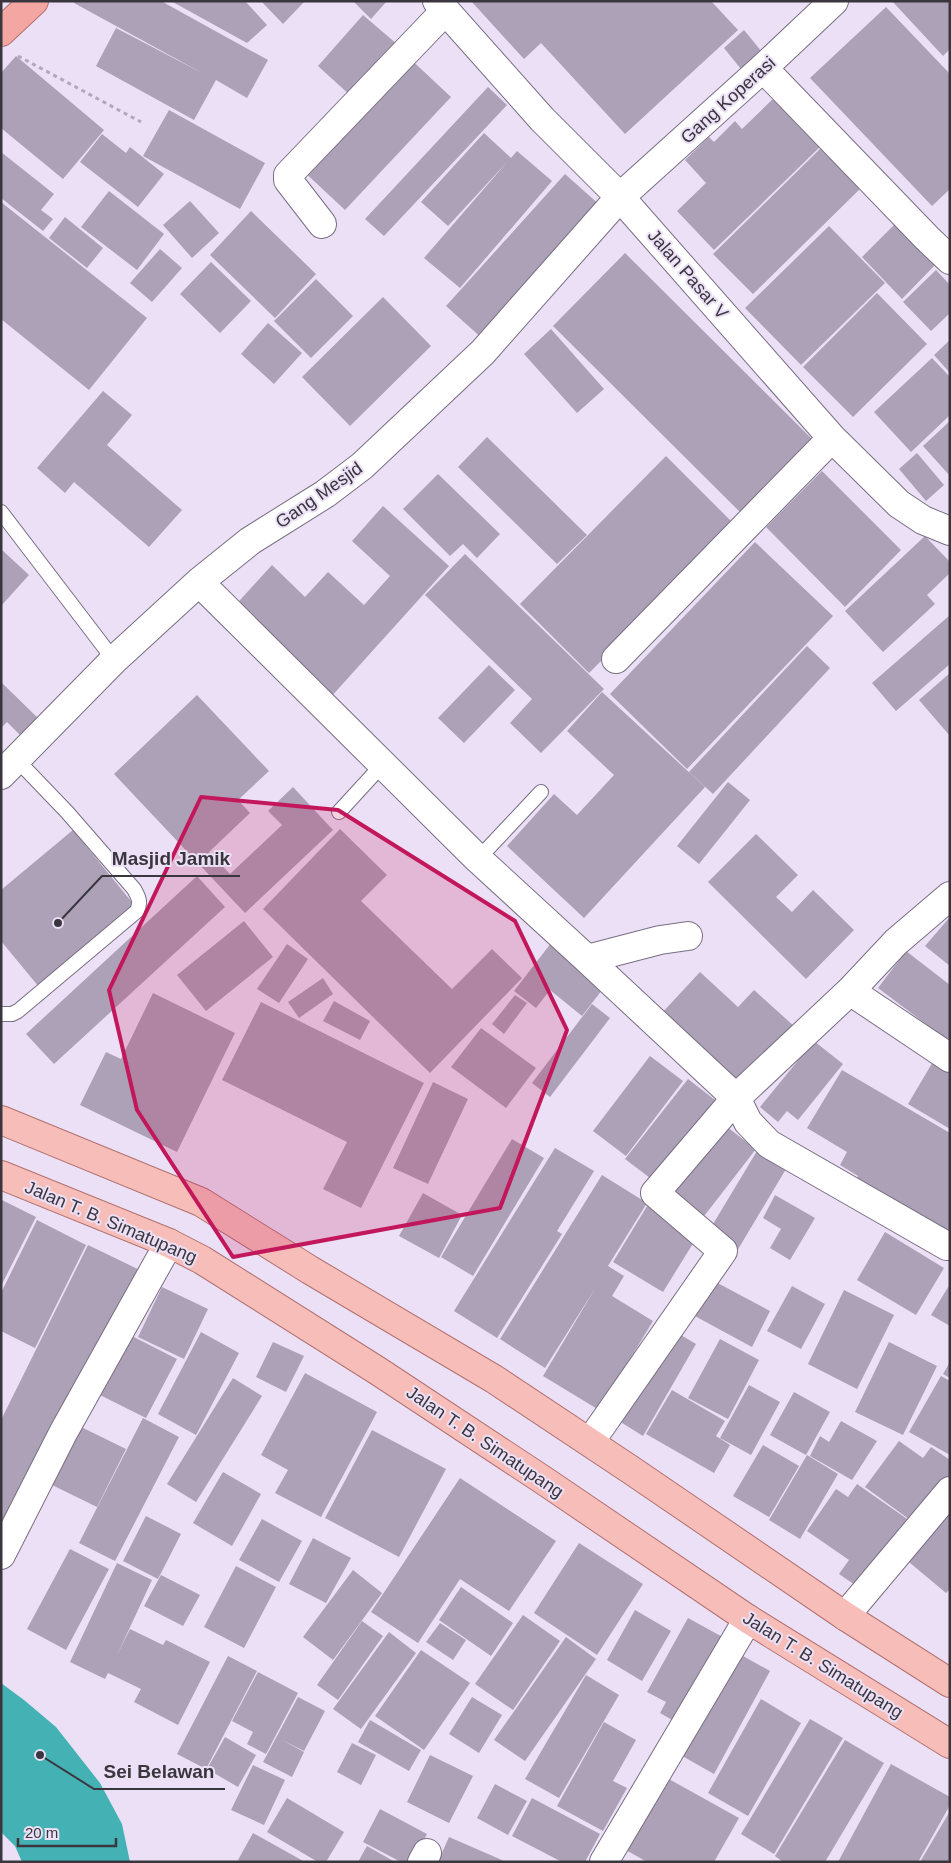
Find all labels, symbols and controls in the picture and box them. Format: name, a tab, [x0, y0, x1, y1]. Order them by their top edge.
street label: Gang Koperasi	[677, 52, 779, 148]
street label: Jalan Pasar V	[644, 225, 732, 323]
street label: Gang Mesjid	[272, 458, 366, 532]
callout: Masjid Jamik	[102, 842, 240, 876]
text: Masjid Jamik	[112, 848, 231, 869]
street label: Jalan T. B. Simatupang	[22, 1177, 200, 1267]
street label: Jalan T. B. Simatupang	[403, 1382, 567, 1502]
street label: Jalan T. B. Simatupang	[739, 1608, 907, 1722]
callout: Sei Belawan	[94, 1755, 225, 1789]
text: Sei Belawan	[104, 1761, 214, 1782]
scale bar	[18, 1816, 115, 1848]
text: 20 m	[25, 1824, 58, 1841]

